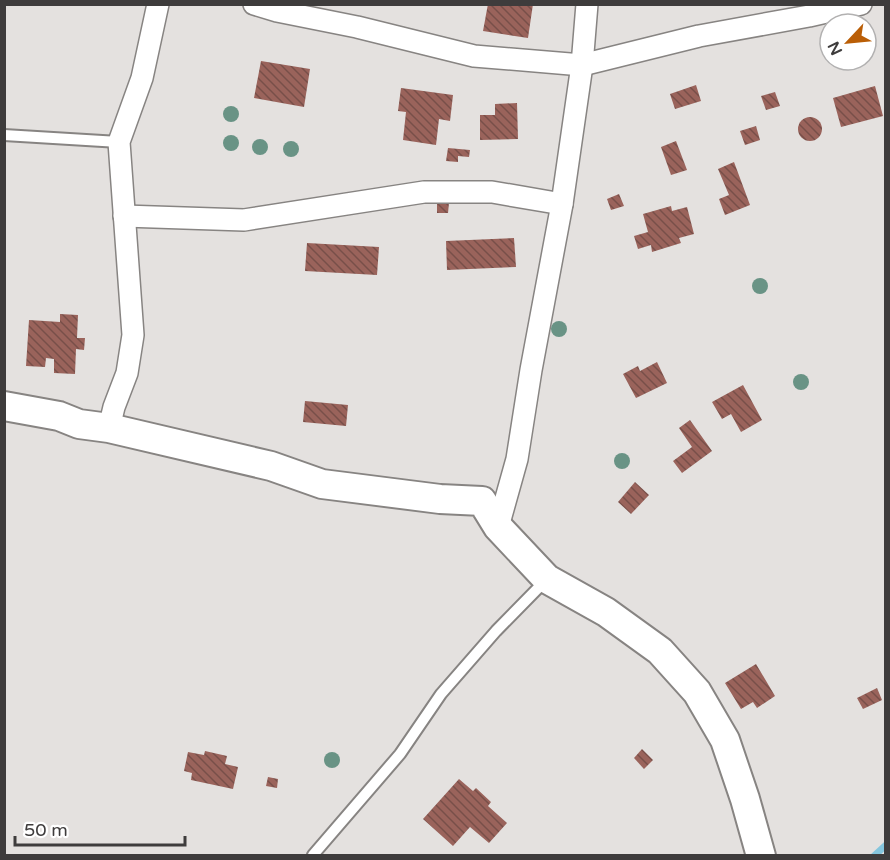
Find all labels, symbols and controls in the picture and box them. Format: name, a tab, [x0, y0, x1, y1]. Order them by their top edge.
north arrow	[818, 12, 878, 72]
text: N	[824, 38, 847, 58]
scale bar	[15, 809, 184, 847]
text: 50 m	[24, 819, 68, 841]

